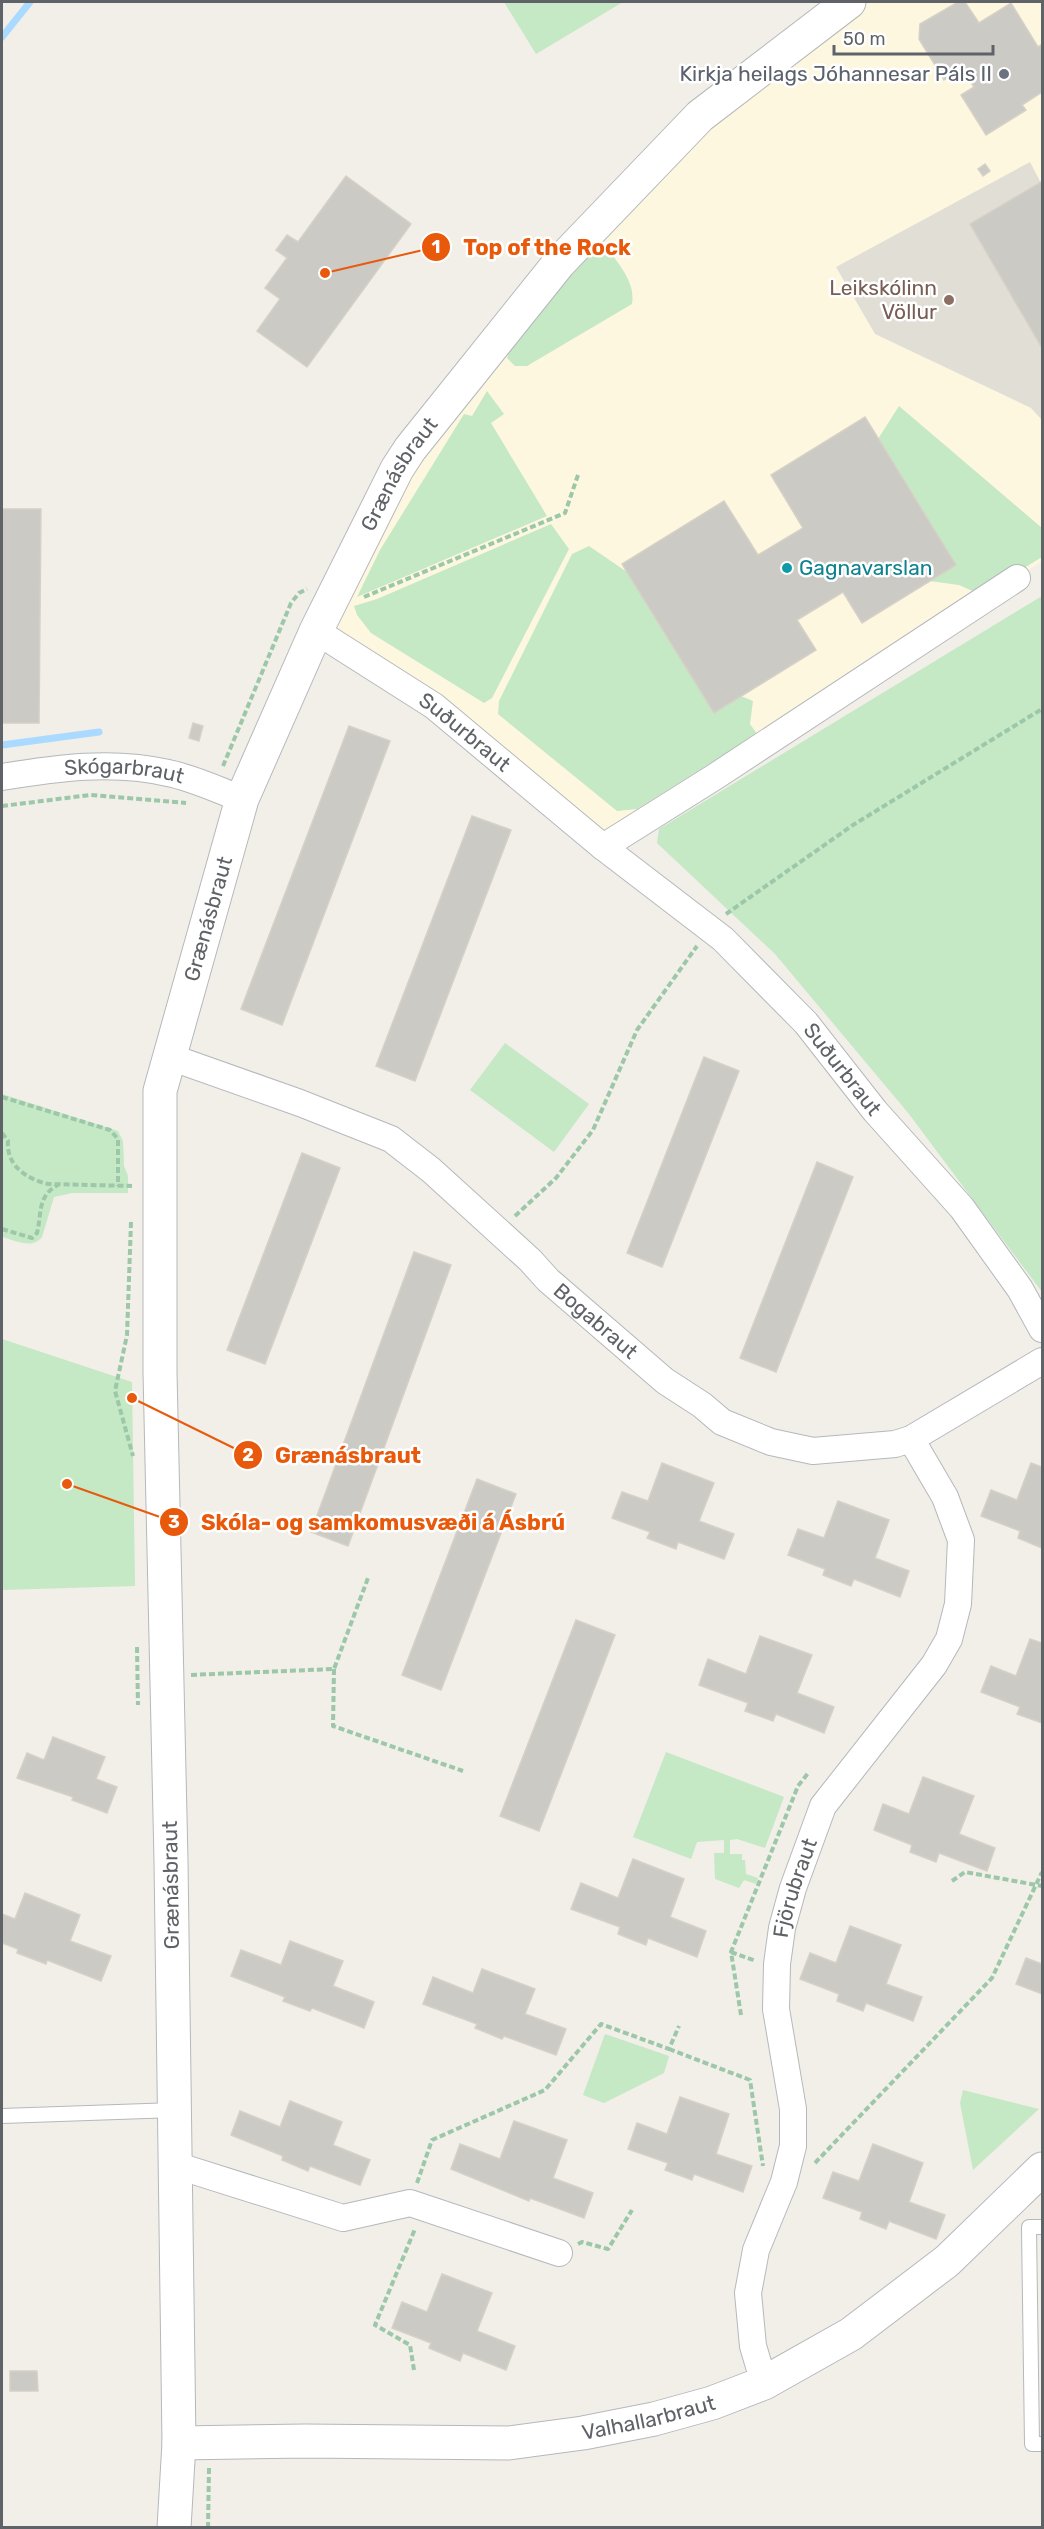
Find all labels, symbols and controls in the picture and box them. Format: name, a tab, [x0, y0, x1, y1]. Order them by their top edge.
scale bar	[834, 18, 993, 56]
text: 50 m	[843, 28, 886, 50]
place label: Kirkja heilags Jóhannesar Páls II	[679, 61, 992, 86]
marker: Kirkja heilags Jóhannesar Páls II	[997, 67, 1011, 81]
callout: Top of the Rock	[421, 227, 643, 267]
text: Top of the Rock	[463, 234, 631, 261]
text: 1	[432, 236, 440, 258]
place label: Leikskólinn Völlur	[829, 275, 937, 324]
marker: Leikskólinn Völlur	[942, 293, 956, 307]
street label: Grænásbraut	[355, 412, 443, 535]
place label: Gagnavarslan	[799, 555, 932, 580]
marker: Gagnavarslan	[780, 561, 794, 575]
street label: Suðurbraut	[415, 687, 516, 777]
street label: Skógarbraut	[63, 753, 187, 788]
street label: Grænásbraut	[178, 854, 237, 984]
street label: Suðurbraut	[799, 1018, 887, 1120]
street label: Bogabraut	[549, 1278, 643, 1364]
callout: Grænásbraut	[233, 1435, 433, 1475]
text: Grænásbraut	[275, 1442, 421, 1469]
text: 2	[242, 1444, 254, 1466]
callout: Skóla- og samkomusvæði á Ásbrú	[159, 1502, 578, 1542]
text: Skóla- og samkomusvæði á Ásbrú	[201, 1509, 565, 1536]
text: 3	[168, 1511, 180, 1533]
street label: Grænásbraut	[157, 1820, 184, 1950]
street label: Fjörubraut	[768, 1835, 822, 1939]
street label: Valhallarbraut	[580, 2390, 718, 2445]

